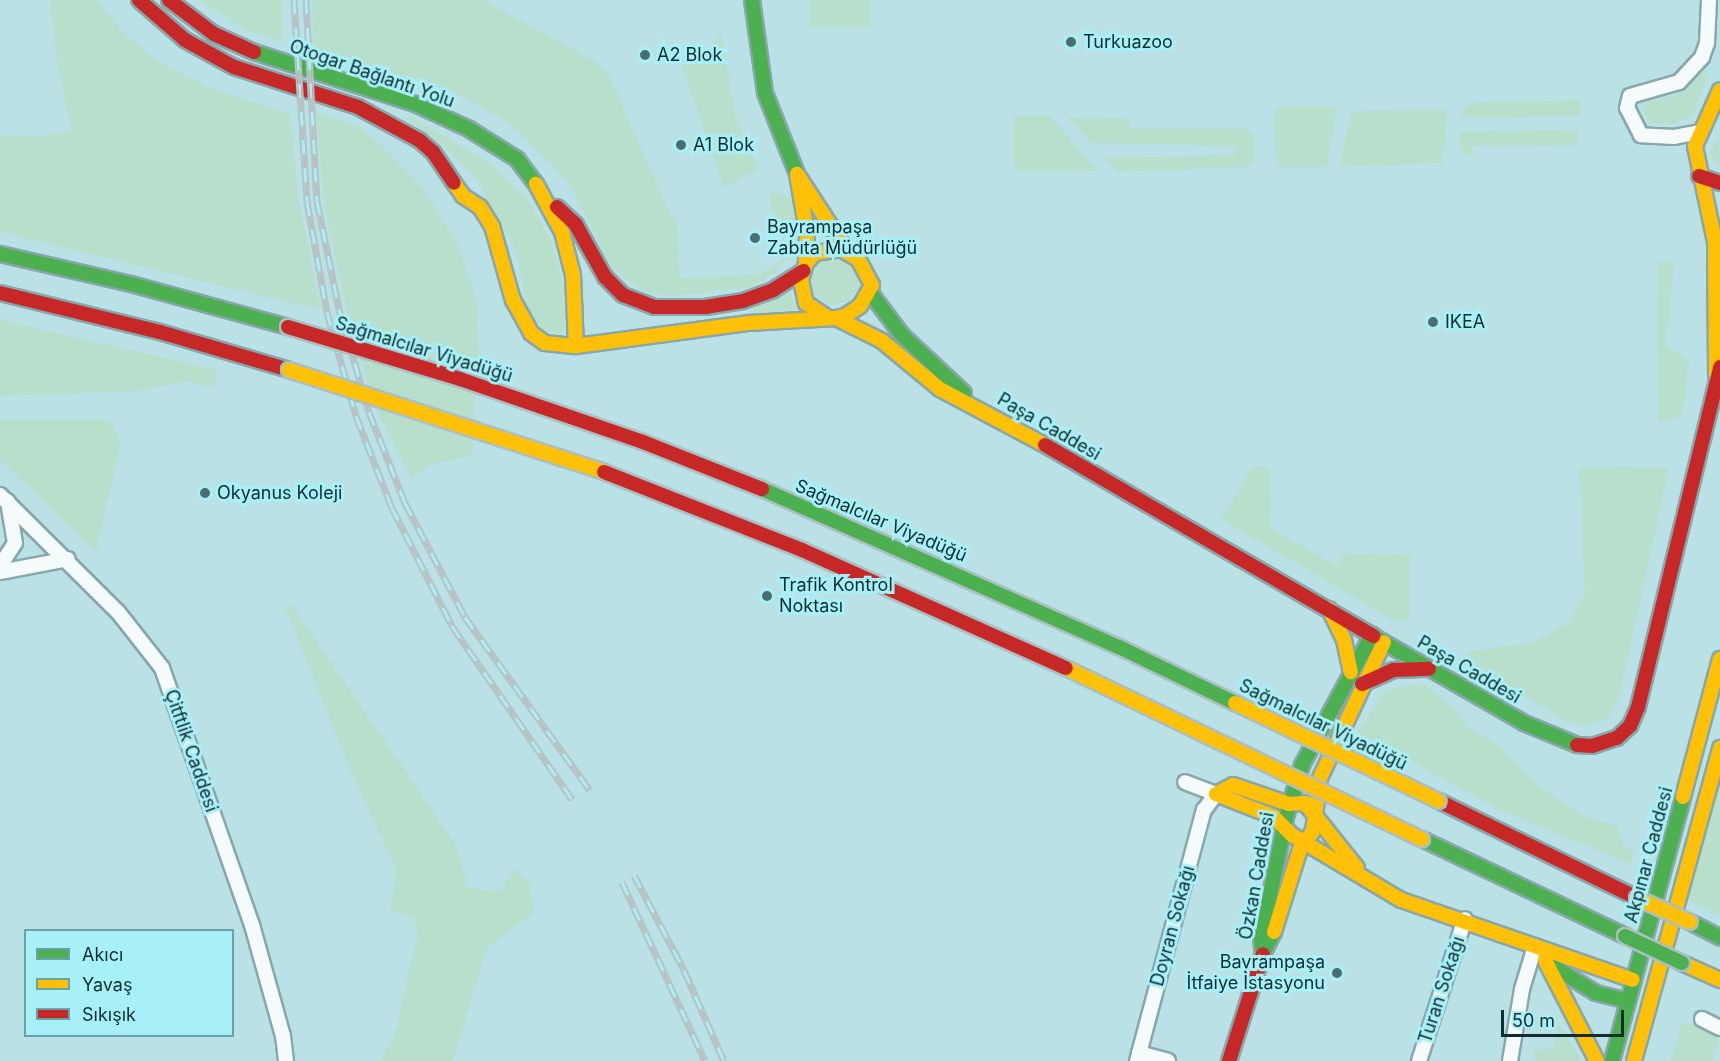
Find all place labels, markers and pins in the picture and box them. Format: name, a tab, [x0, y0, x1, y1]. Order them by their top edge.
place label: Turkuazoo	[1083, 31, 1173, 53]
marker: Turkuazoo	[1064, 35, 1078, 49]
place label: A2 Blok	[657, 44, 722, 66]
marker: A2 Blok	[638, 48, 652, 62]
place label: A1 Blok	[693, 134, 754, 156]
marker: A1 Blok	[674, 138, 688, 152]
place label: Bayrampaşa Zabıta Müdürlüğü	[767, 217, 917, 260]
marker: Bayrampaşa Zabıta Müdürlüğü	[748, 231, 762, 245]
place label: IKEA	[1445, 311, 1485, 333]
marker: IKEA	[1426, 315, 1440, 329]
place label: Okyanus Koleji	[217, 482, 342, 504]
marker: Okyanus Koleji	[198, 486, 212, 500]
place label: Trafik Kontrol Noktası	[779, 575, 893, 618]
marker: Trafik Kontrol Noktası	[760, 589, 774, 603]
place label: Bayrampaşa İtfaiye İstasyonu	[1187, 952, 1325, 994]
marker: Bayrampaşa İtfaiye İstasyonu	[1330, 966, 1344, 980]

